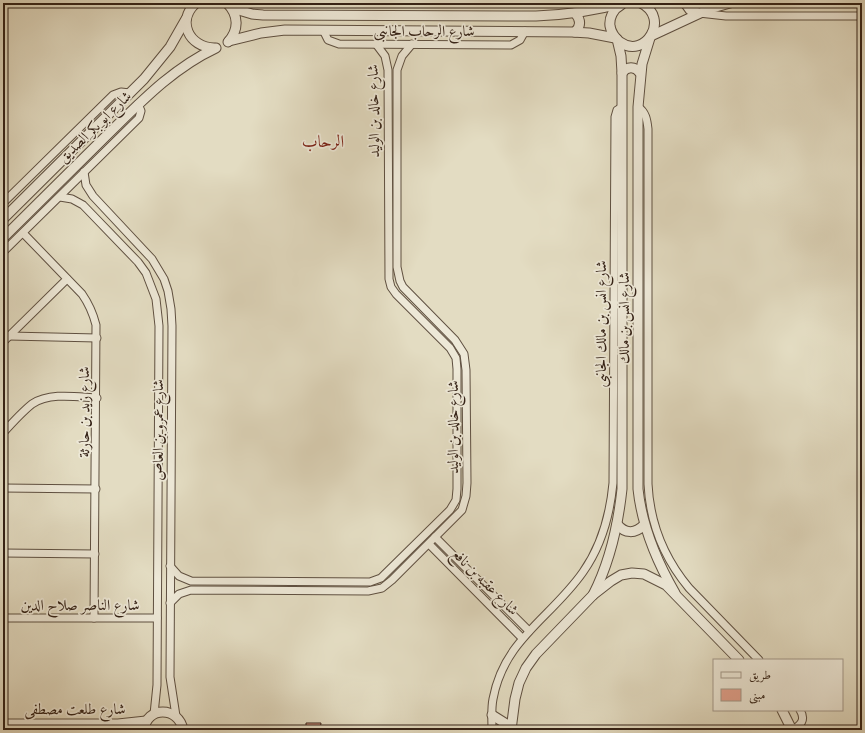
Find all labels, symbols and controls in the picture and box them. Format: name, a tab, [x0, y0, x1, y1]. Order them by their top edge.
street label: شارع الرحاب الجانبى	[373, 22, 475, 44]
street label: شارع خالد بن الوليد	[364, 64, 387, 158]
street label: شارع ابو بكر الصديق	[54, 87, 138, 169]
district label: الرحاب	[302, 131, 344, 153]
street label: شارع انس بن مالك الجانبى	[592, 261, 614, 387]
street label: شارع انس بن مالك	[615, 272, 637, 364]
street label: شارع زيد بن حارثة	[75, 367, 97, 457]
street label: شارع عمرو بن العاص	[149, 379, 171, 481]
street label: شارع خالد بن الوليد	[444, 380, 466, 474]
street label: شارع عقبه بن نافع	[445, 544, 523, 622]
street label: شارع الناصر صلاح الدين	[21, 596, 140, 618]
legend	[713, 659, 843, 711]
text: طريق	[749, 668, 771, 683]
text: مبنى	[749, 688, 765, 704]
street label: شارع طلعت مصطفى	[24, 700, 126, 722]

